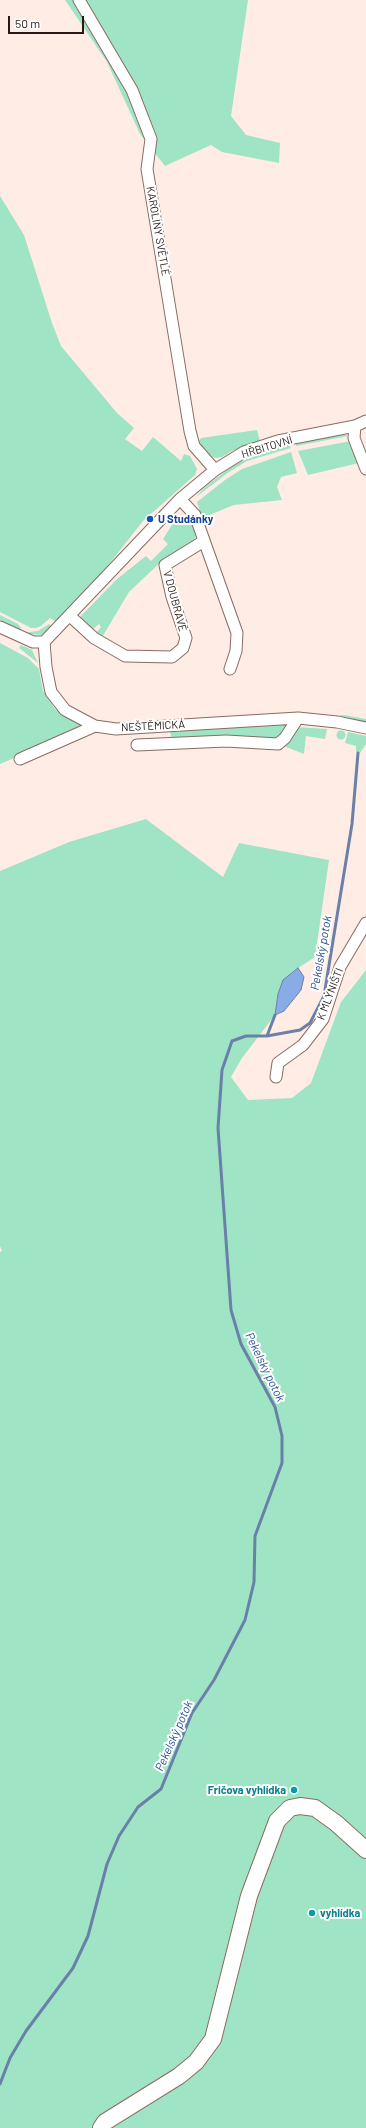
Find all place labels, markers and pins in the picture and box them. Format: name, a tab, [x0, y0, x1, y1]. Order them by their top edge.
place label: U Studánky	[158, 512, 213, 526]
marker: U Studánky	[145, 514, 155, 524]
place label: Fričova vyhlídka	[208, 1783, 286, 1797]
marker: Fričova vyhlídka	[289, 1785, 299, 1795]
place label: vyhlídka	[320, 1906, 360, 1920]
marker: vyhlídka	[307, 1908, 317, 1918]

